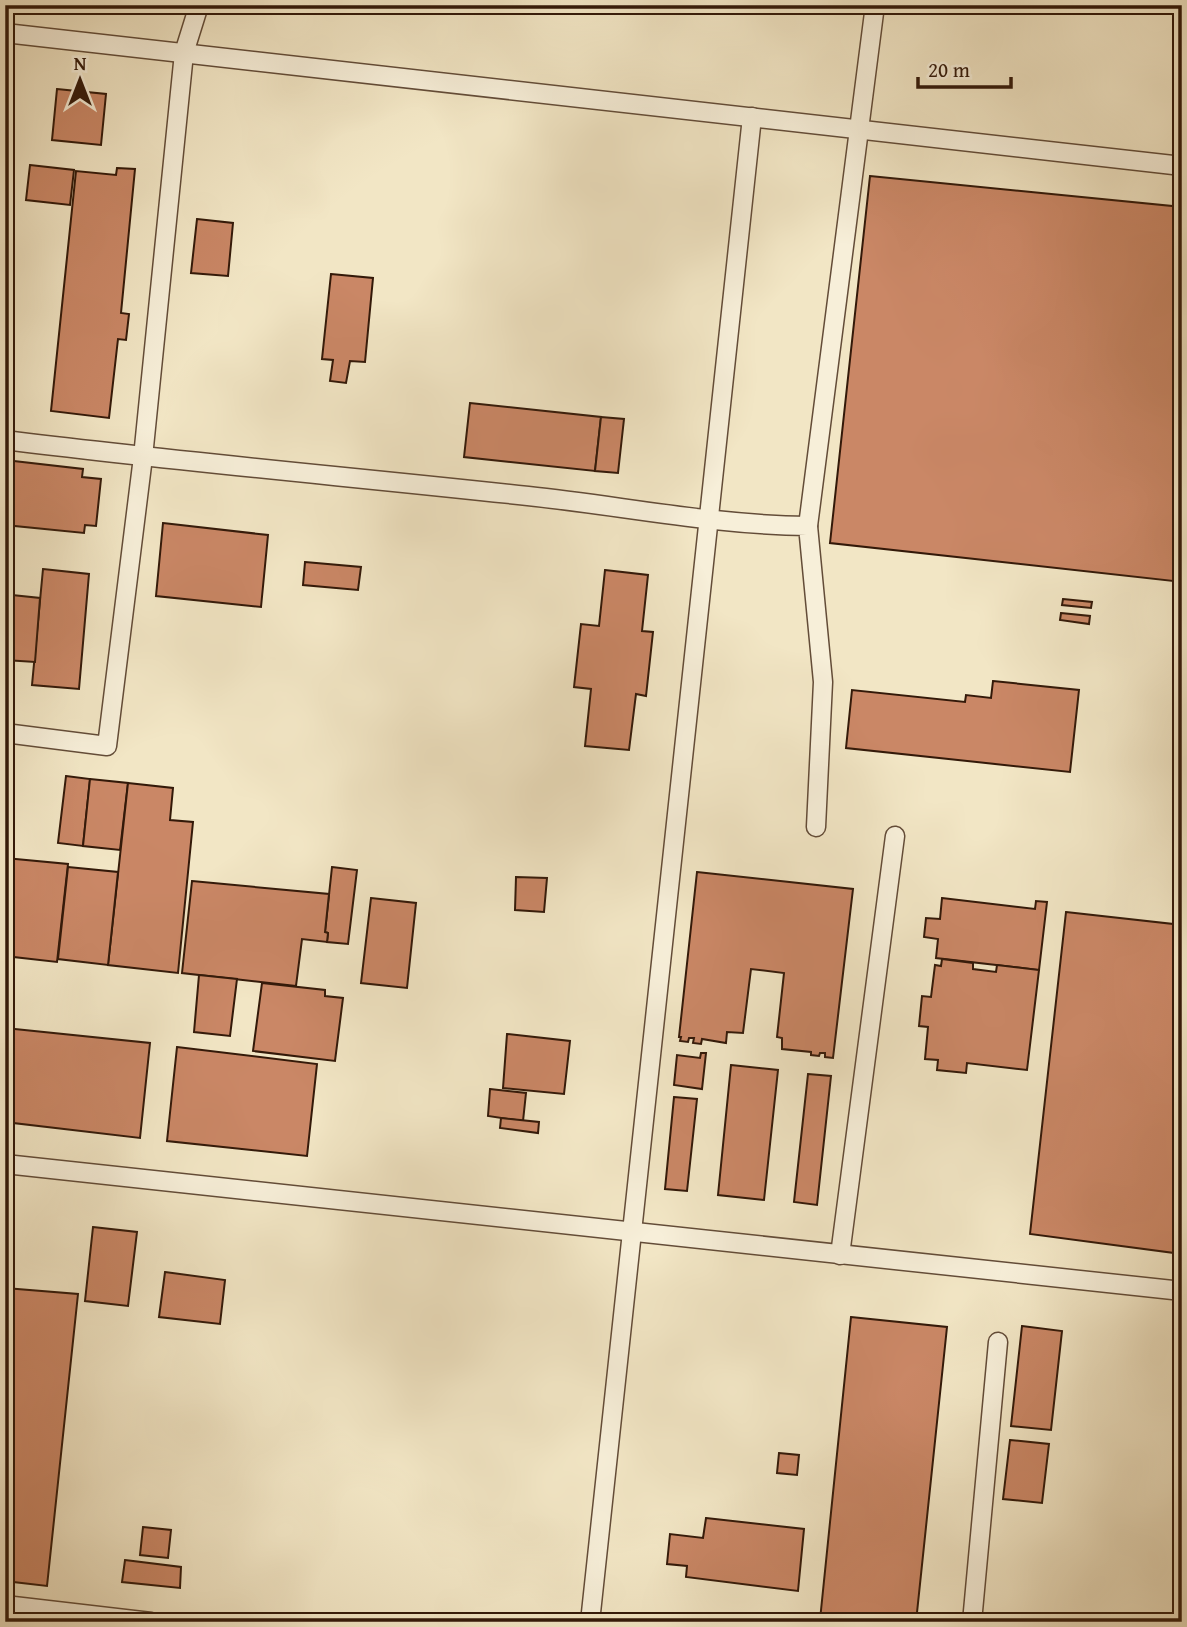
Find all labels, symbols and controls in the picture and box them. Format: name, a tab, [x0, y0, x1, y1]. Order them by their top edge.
north arrow	[46, 46, 116, 116]
scale bar	[918, 46, 1010, 90]
text: N	[74, 49, 87, 77]
text: 20 m	[928, 54, 970, 85]

